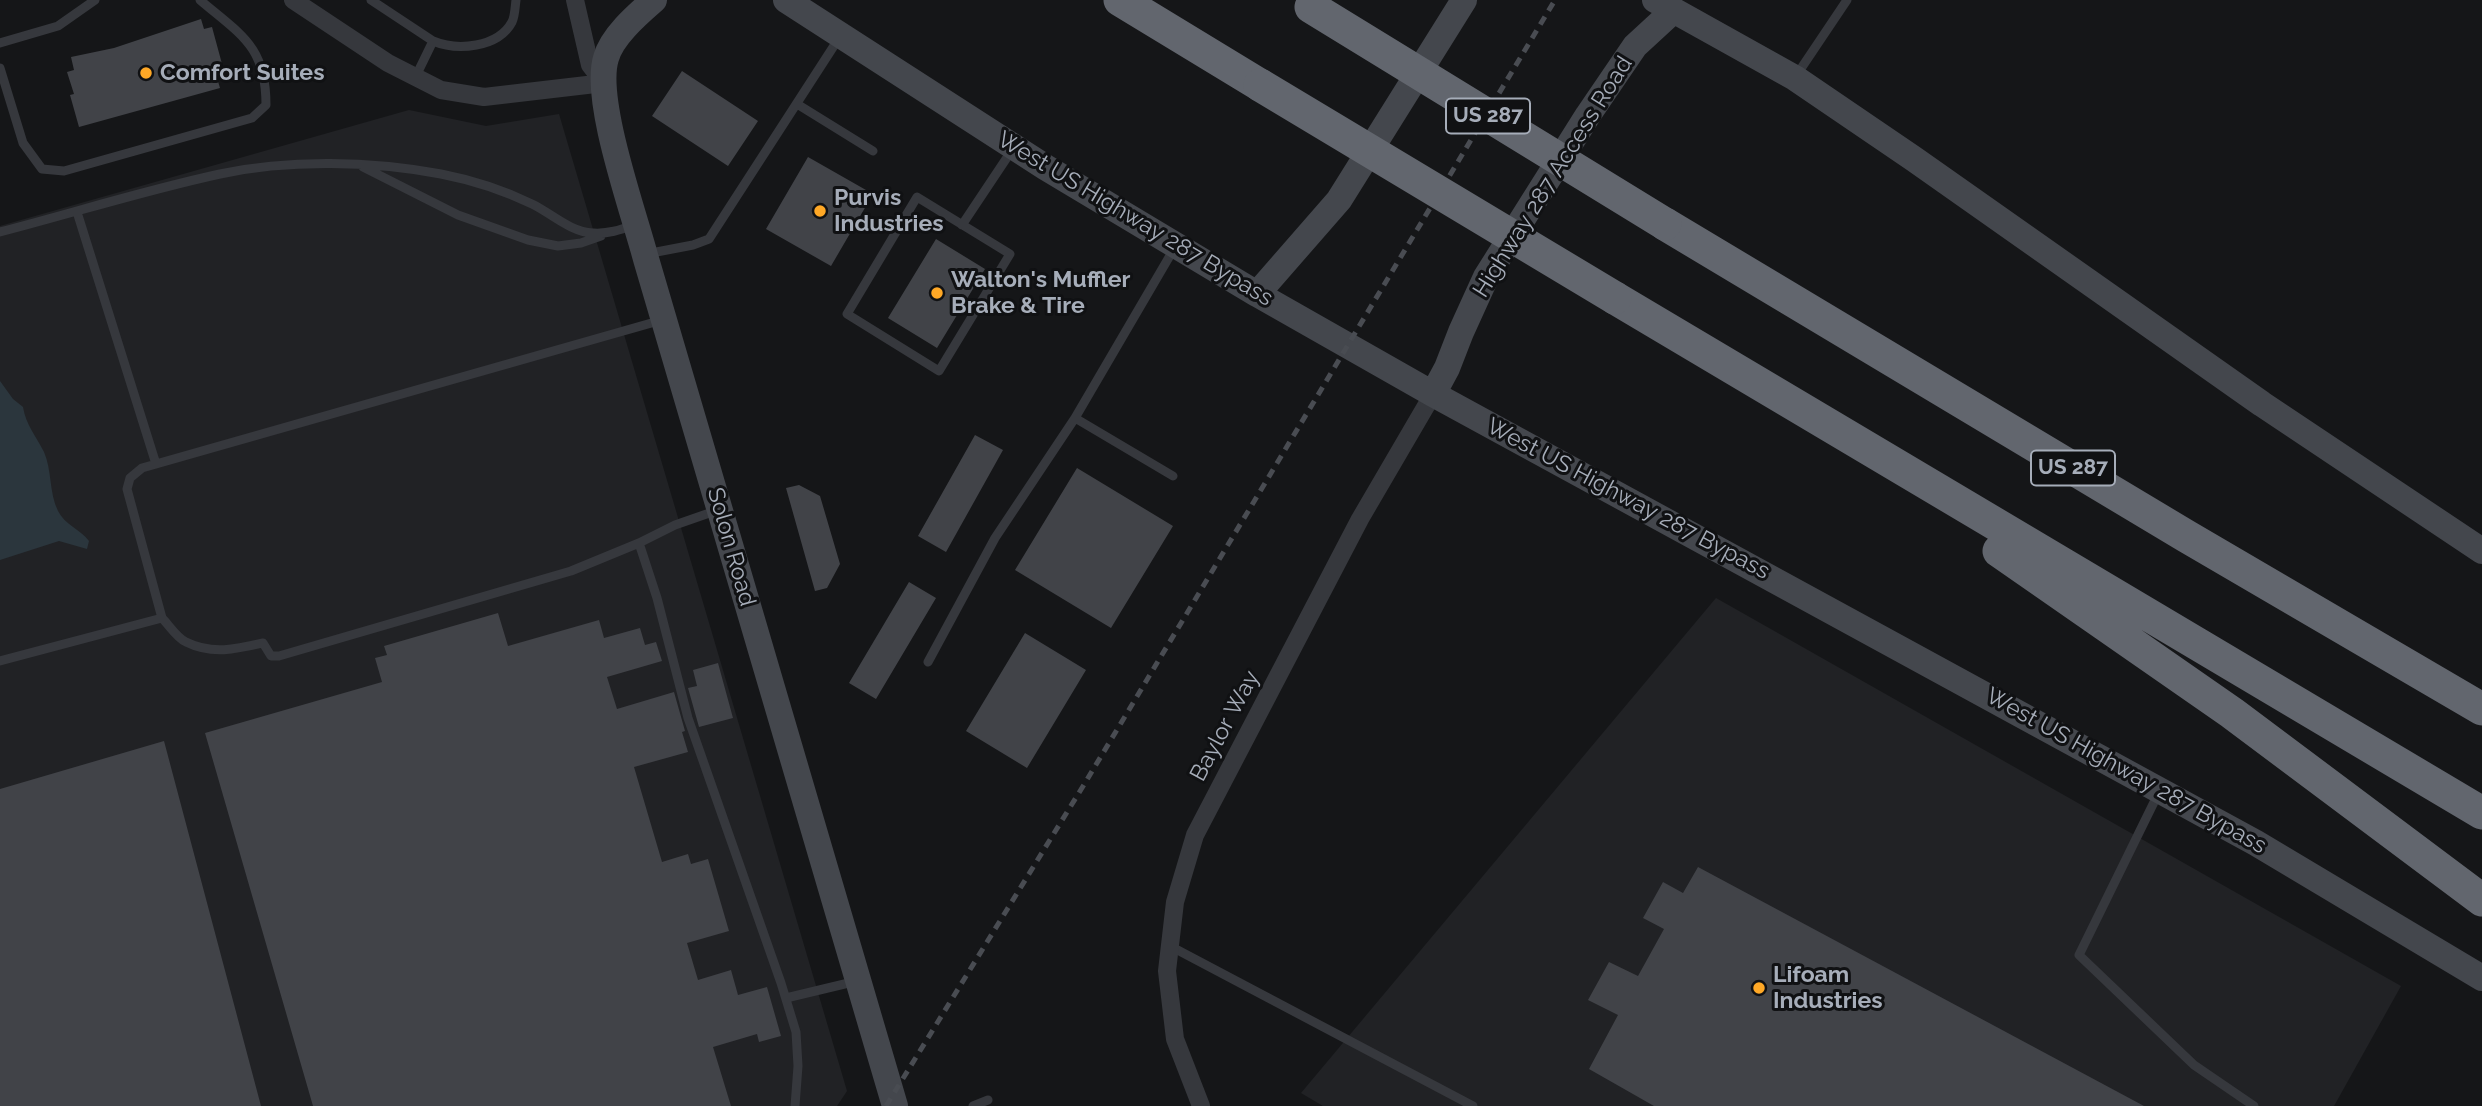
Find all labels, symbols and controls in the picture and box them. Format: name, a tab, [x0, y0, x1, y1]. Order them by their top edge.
street label: Highway 287 Access Road	[1467, 51, 1639, 303]
place label: Comfort Suites	[160, 59, 324, 87]
marker: Comfort Suites	[138, 65, 154, 81]
road number: US 287	[1446, 99, 1530, 134]
street label: West US Highway 287 Bypass	[992, 126, 1278, 312]
place label: Purvis Industries	[834, 184, 944, 238]
marker: Purvis Industries	[812, 203, 828, 219]
place label: Walton's Muffler Brake & Tire	[951, 266, 1131, 320]
marker: Walton's Muffler Brake & Tire	[929, 285, 945, 301]
street label: West US Highway 287 Bypass	[1482, 413, 1774, 585]
road number: US 287	[2031, 450, 2115, 486]
street label: Solon Road	[701, 485, 761, 609]
street label: Baylor Way	[1184, 666, 1266, 786]
street label: West US Highway 287 Bypass	[1981, 682, 2271, 860]
place label: Lifoam Industries	[1773, 961, 1883, 1015]
marker: Lifoam Industries	[1751, 980, 1767, 996]

